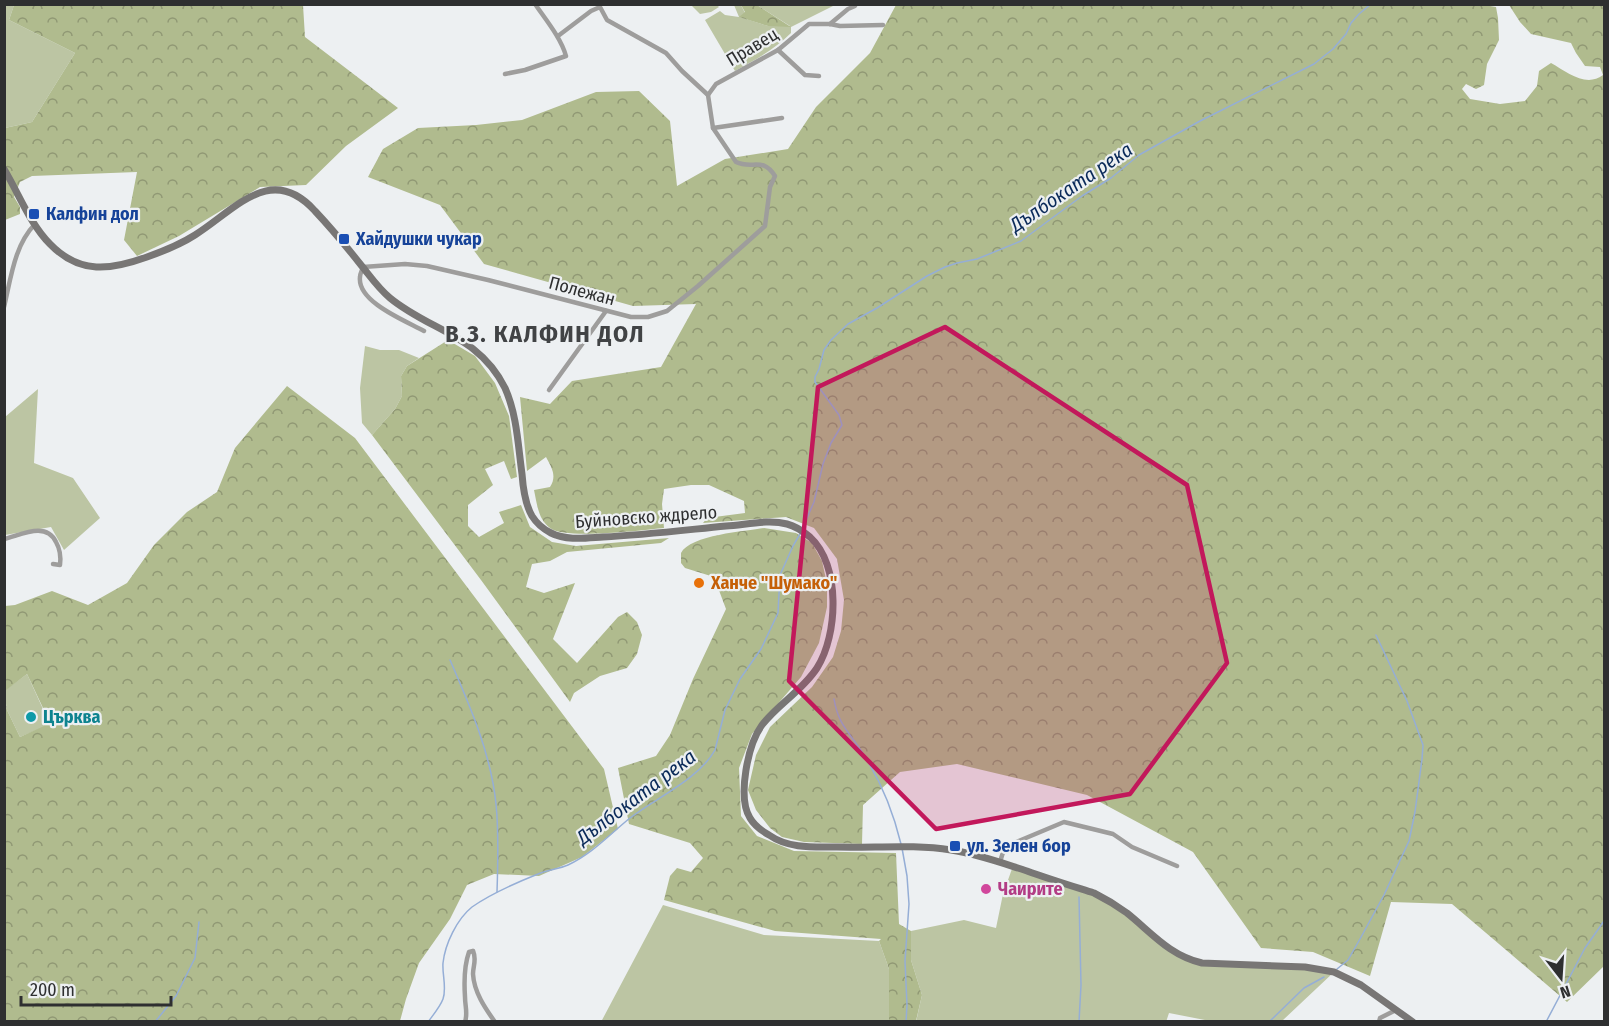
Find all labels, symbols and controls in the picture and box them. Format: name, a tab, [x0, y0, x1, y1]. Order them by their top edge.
street label: Правец	[722, 23, 782, 71]
water label: Дълбоката река	[1003, 137, 1137, 238]
place label: Калфин дол	[46, 203, 139, 225]
marker: Калфин дол	[27, 207, 41, 221]
place label: Хайдушки чукар	[355, 228, 482, 250]
marker: Хайдушки чукар	[337, 232, 351, 246]
street label: Полежан	[546, 272, 618, 310]
district label: В.З. КАЛФИН ДОЛ	[445, 320, 645, 348]
street label: Буйновско ждрело	[574, 501, 718, 533]
place label: Ханче "Шумако"	[710, 572, 837, 594]
marker: Ханче "Шумако"	[692, 576, 706, 590]
place label: Църква	[43, 706, 101, 728]
marker: Църква	[24, 710, 38, 724]
water label: Дълбоката река	[570, 744, 700, 851]
place label: ул. Зелен бор	[966, 835, 1071, 857]
marker: ул. Зелен бор	[948, 839, 962, 853]
place label: Чаирите	[998, 878, 1063, 900]
marker: Чаирите	[979, 882, 993, 896]
north arrow	[1531, 948, 1591, 1008]
scale bar	[21, 969, 171, 1007]
text: 200 m	[30, 979, 75, 1001]
text: N	[1558, 981, 1573, 1002]

